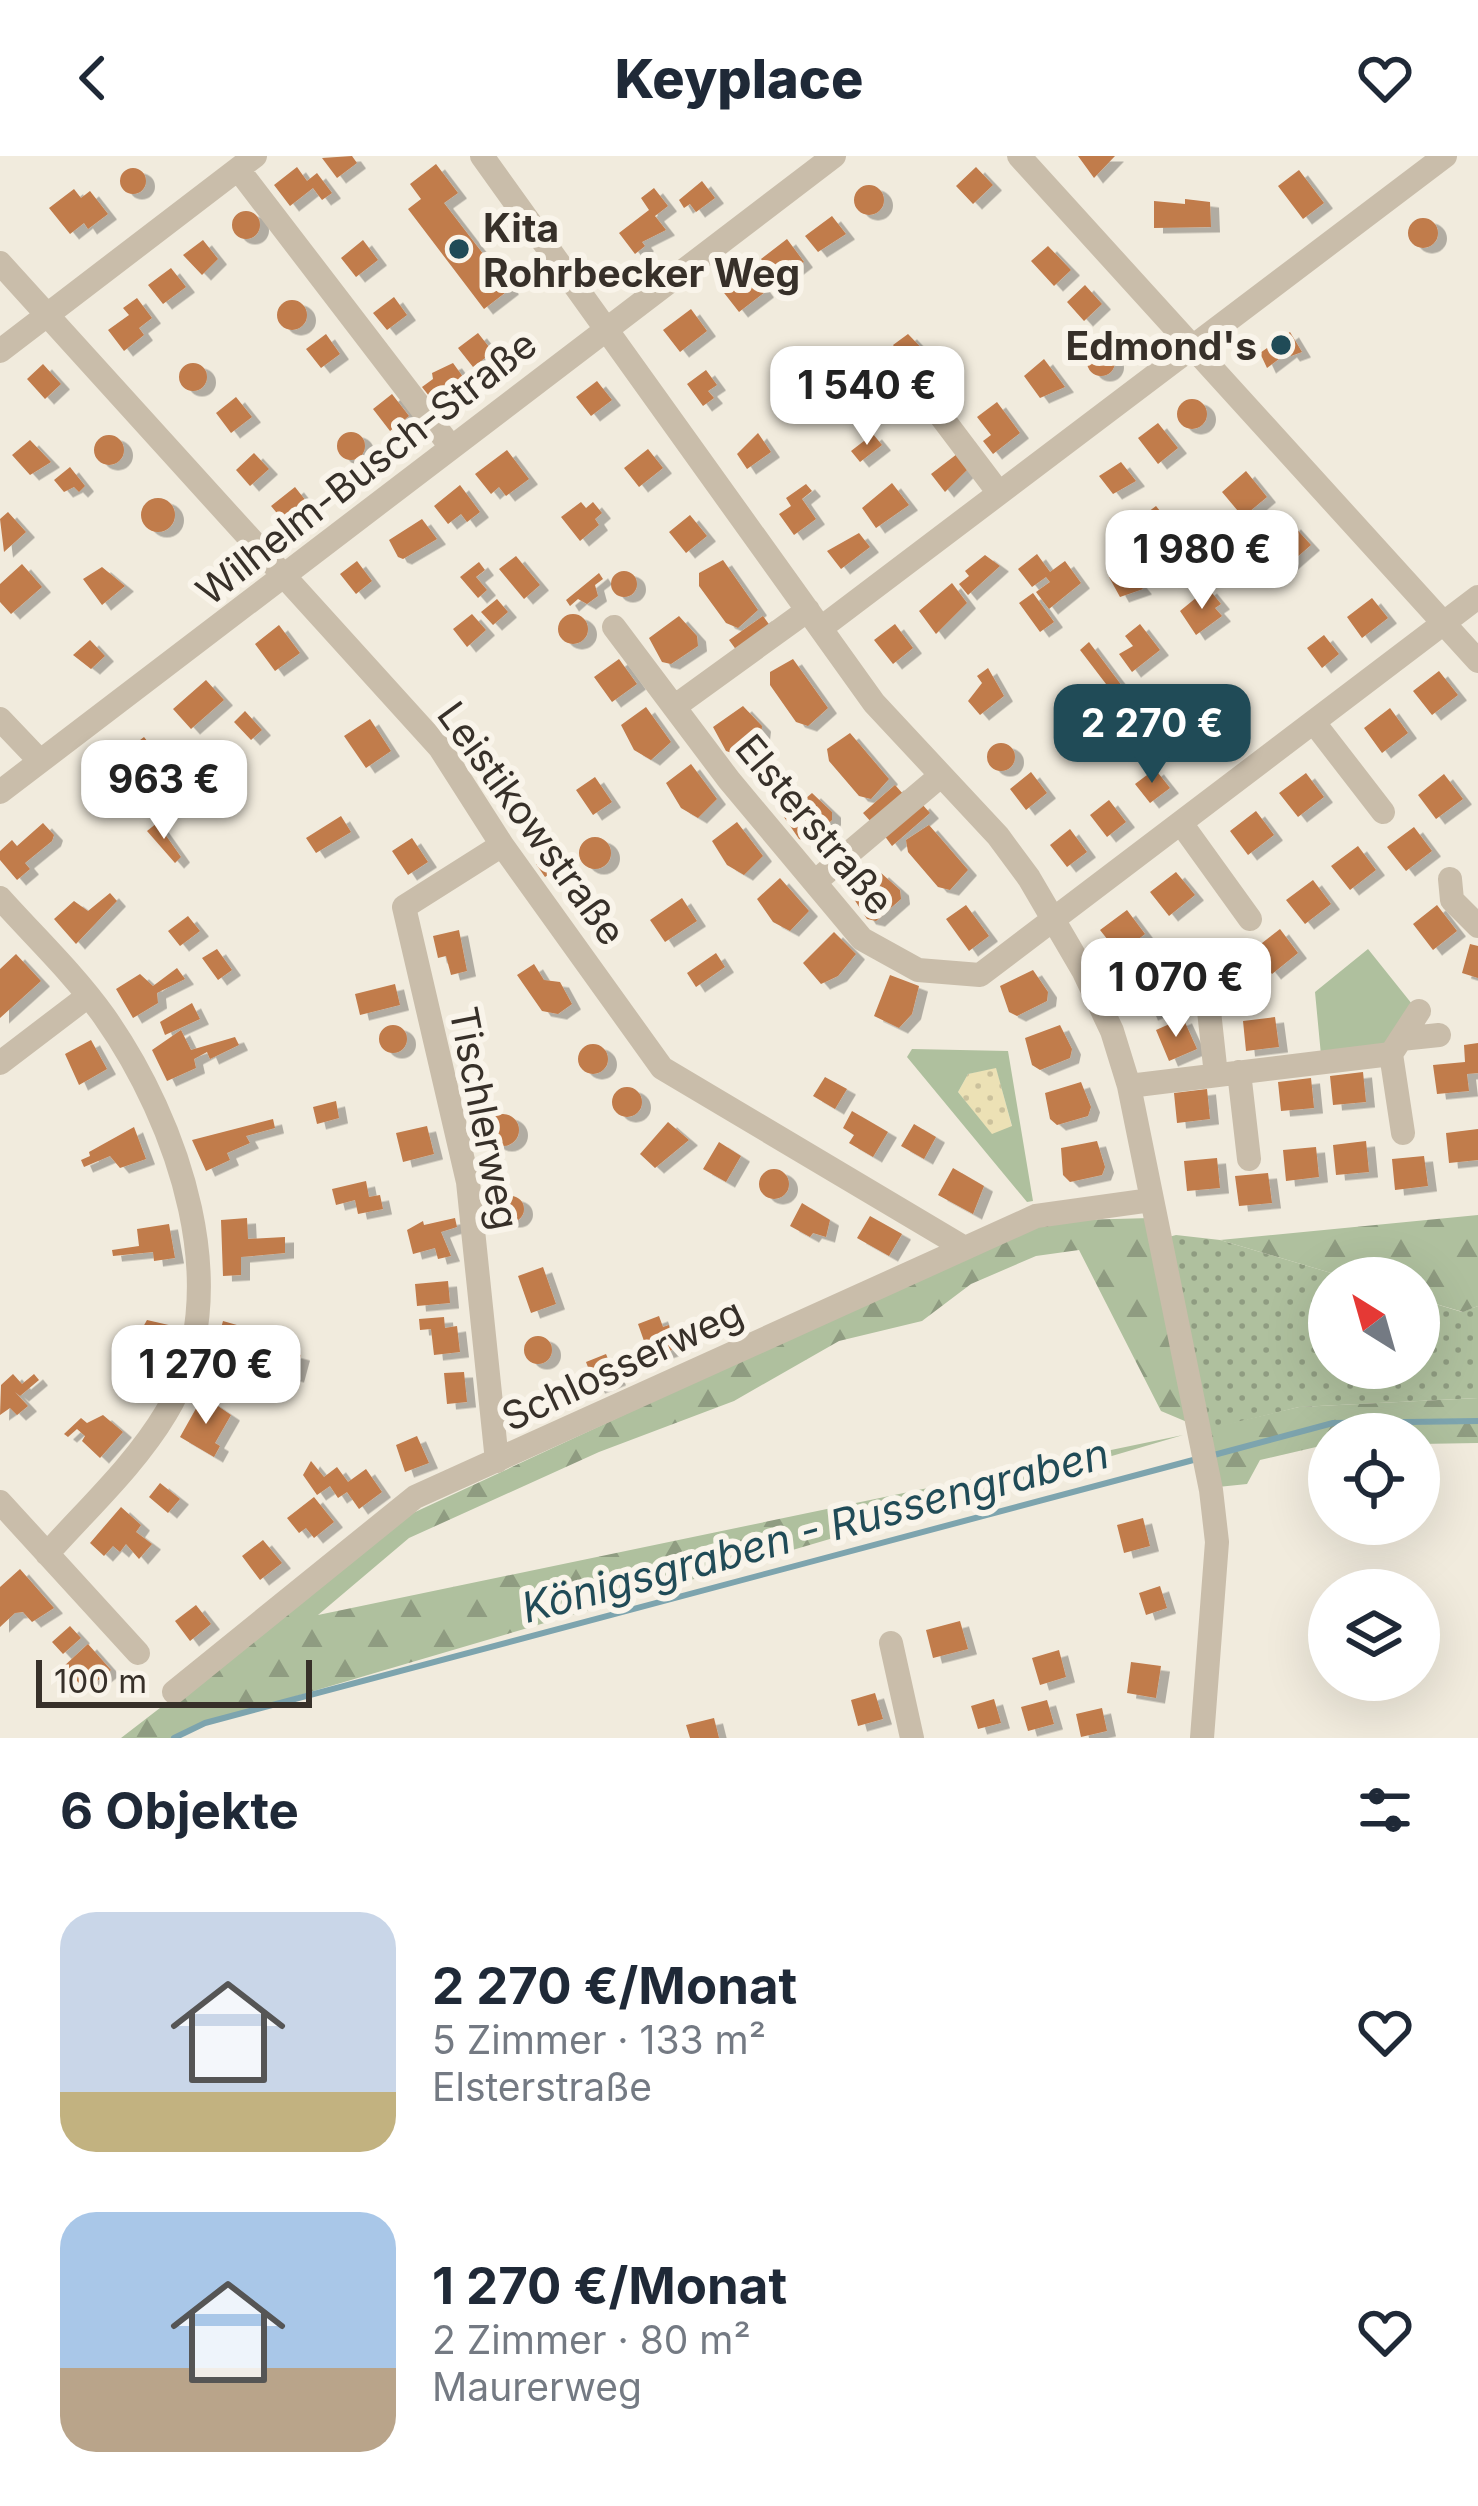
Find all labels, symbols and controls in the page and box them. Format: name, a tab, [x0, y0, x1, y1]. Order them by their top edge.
icon: back	[60, 45, 126, 111]
icon: heart	[1352, 45, 1418, 111]
text: Keyplace	[615, 46, 863, 111]
place label: Kita Rohrbecker Weg	[483, 204, 800, 296]
marker: Kita Rohrbecker Weg	[446, 236, 472, 262]
street label: Wilhelm-Busch-Straße	[187, 320, 545, 614]
place label: Edmond's	[1066, 322, 1257, 369]
marker: Edmond's	[1268, 332, 1294, 358]
pin: 1 540 €	[756, 346, 978, 448]
text: 1 540 €	[797, 361, 937, 408]
pin: 1 980 €	[1091, 510, 1313, 612]
text: 1 980 €	[1133, 525, 1272, 572]
pin: 2 270 €	[1041, 684, 1263, 786]
street label: Leistikowstraße	[428, 692, 636, 954]
text: 2 270 €	[1081, 699, 1223, 746]
street label: Elsterstraße	[726, 725, 904, 923]
pin: 963 €	[80, 740, 248, 842]
text: 963 €	[108, 755, 220, 802]
pin: 1 070 €	[1065, 938, 1287, 1040]
text: 1 070 €	[1108, 953, 1244, 1000]
street label: Tischlerweg	[440, 1003, 530, 1233]
north arrow	[1308, 1257, 1440, 1389]
map controls	[1308, 1257, 1440, 1701]
street label: Schlosserweg	[494, 1288, 750, 1440]
pin: 1 270 €	[95, 1325, 317, 1427]
text: 1 270 €	[139, 1340, 273, 1387]
button: locate	[1308, 1413, 1440, 1545]
water label: Königsgraben - Russengraben	[516, 1427, 1114, 1633]
button: layers	[1308, 1569, 1440, 1701]
scale bar	[36, 1654, 312, 1707]
text: 100 m	[54, 1661, 147, 1701]
icon: filters	[1352, 1777, 1418, 1843]
text: 6 Objekte	[60, 1780, 299, 1841]
text: 2 270 €/Monat	[432, 1955, 797, 2016]
icon: home	[156, 1960, 300, 2104]
icon: heart	[1352, 1999, 1418, 2065]
text: 5 Zimmer · 133 m²	[432, 2016, 766, 2063]
text: Elsterstraße	[432, 2063, 652, 2110]
text: 1 270 €/Monat	[432, 2255, 787, 2316]
icon: home	[156, 2260, 300, 2404]
icon: heart	[1352, 2299, 1418, 2365]
text: 2 Zimmer · 80 m²	[432, 2316, 751, 2363]
text: Maurerweg	[432, 2363, 642, 2410]

